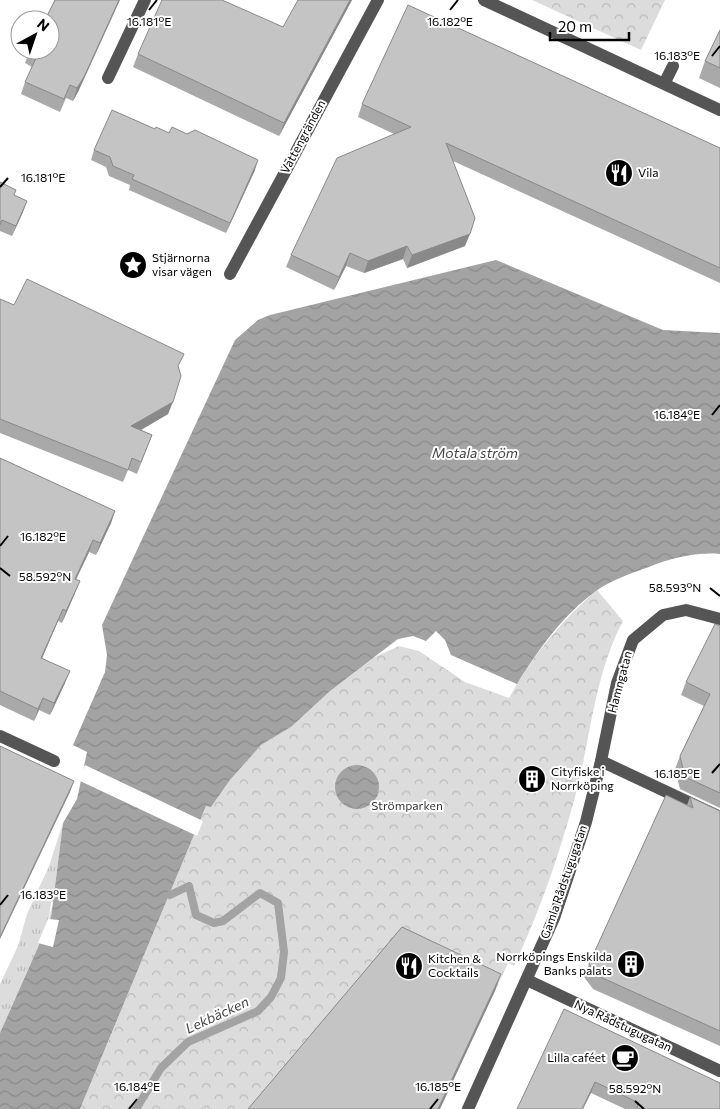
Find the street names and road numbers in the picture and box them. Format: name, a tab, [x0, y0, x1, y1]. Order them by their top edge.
street label: Vattengränden	[277, 97, 327, 176]
street label: Hamngatan	[604, 649, 634, 714]
street label: Gamla Rådstugugatan	[537, 823, 589, 940]
street label: Nya Rådstugugatan	[572, 996, 674, 1054]

